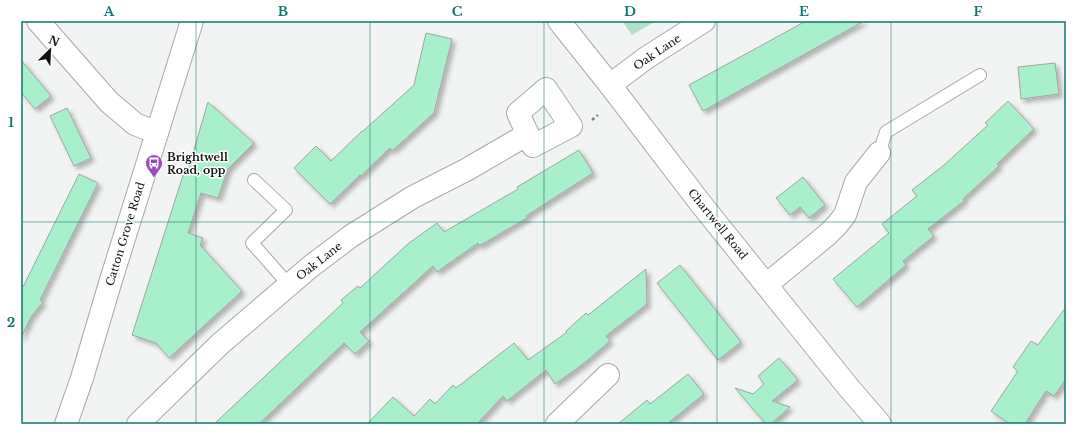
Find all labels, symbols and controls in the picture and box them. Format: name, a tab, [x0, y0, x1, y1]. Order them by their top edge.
text: A	[103, 3, 115, 20]
text: B	[278, 3, 288, 20]
text: C	[452, 3, 463, 20]
text: D	[624, 3, 636, 20]
text: E	[799, 3, 809, 20]
text: F	[974, 3, 983, 20]
north arrow	[30, 30, 70, 70]
street label: Oak Lane	[631, 31, 683, 73]
text: N	[46, 32, 62, 50]
text: 1	[8, 114, 14, 131]
place label: Brightwell Road, opp	[167, 150, 228, 177]
bus stop icon: Brightwell Road, opp	[144, 153, 164, 178]
street label: Catton Grove Road	[103, 180, 148, 288]
street label: Chartwell Road	[685, 186, 751, 263]
street label: Oak Lane	[293, 239, 345, 283]
text: 2	[7, 314, 15, 331]

